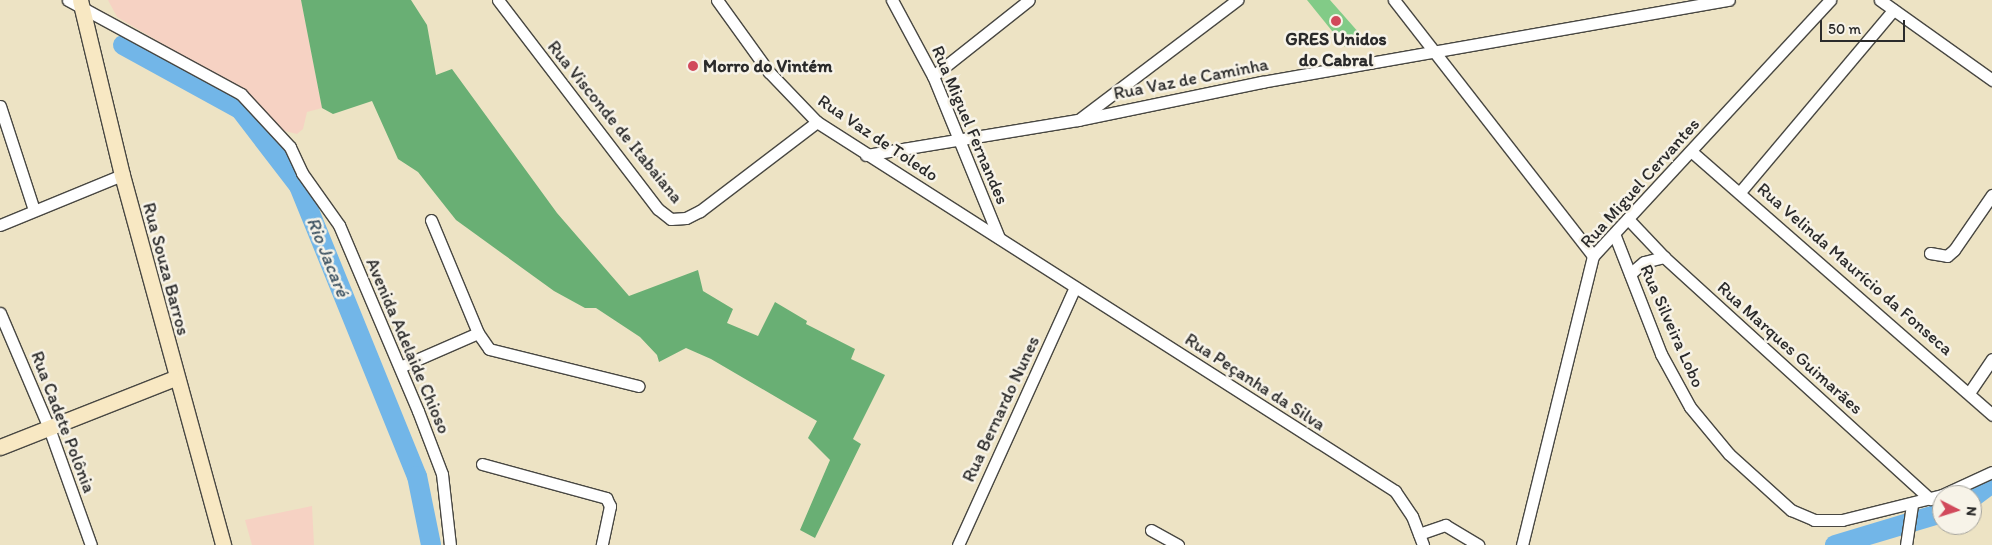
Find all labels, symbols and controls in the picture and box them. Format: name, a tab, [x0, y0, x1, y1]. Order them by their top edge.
scale bar	[1822, 10, 1907, 42]
marker: GRES Unidos do Cabral	[1330, 15, 1342, 27]
text: 50 m	[1828, 20, 1861, 38]
place label: GRES Unidos do Cabral	[1285, 29, 1387, 72]
street label: Rua Visconde de Itabaiana	[543, 36, 687, 208]
street label: Rua Miguel Fernandes	[927, 43, 1013, 207]
street label: Rua Vaz de Caminha	[1112, 53, 1270, 105]
place label: Morro do Vintém	[703, 55, 833, 77]
marker: Morro do Vintém	[687, 60, 699, 72]
street label: Rua Vaz de Toledo	[815, 91, 941, 185]
street label: Rua Miguel Cervantes	[1576, 114, 1704, 252]
street label: Rua Velinda Maurício da Fonseca	[1753, 178, 1957, 360]
street label: Rua Souza Barros	[138, 200, 194, 338]
water label: Rio Jacaré	[302, 214, 354, 300]
street label: Avenida Adelaide Chioso	[361, 255, 455, 437]
street label: Rua Silveira Lobo	[1635, 261, 1709, 391]
street label: Rua Marques Guimarães	[1713, 277, 1867, 419]
street label: Rua Peçanha da Silva	[1181, 329, 1329, 435]
street label: Rua Bernardo Nunes	[958, 333, 1044, 485]
street label: Rua Cadete Polônia	[26, 348, 100, 496]
north arrow	[1932, 485, 1982, 535]
text: N	[1963, 506, 1980, 517]

